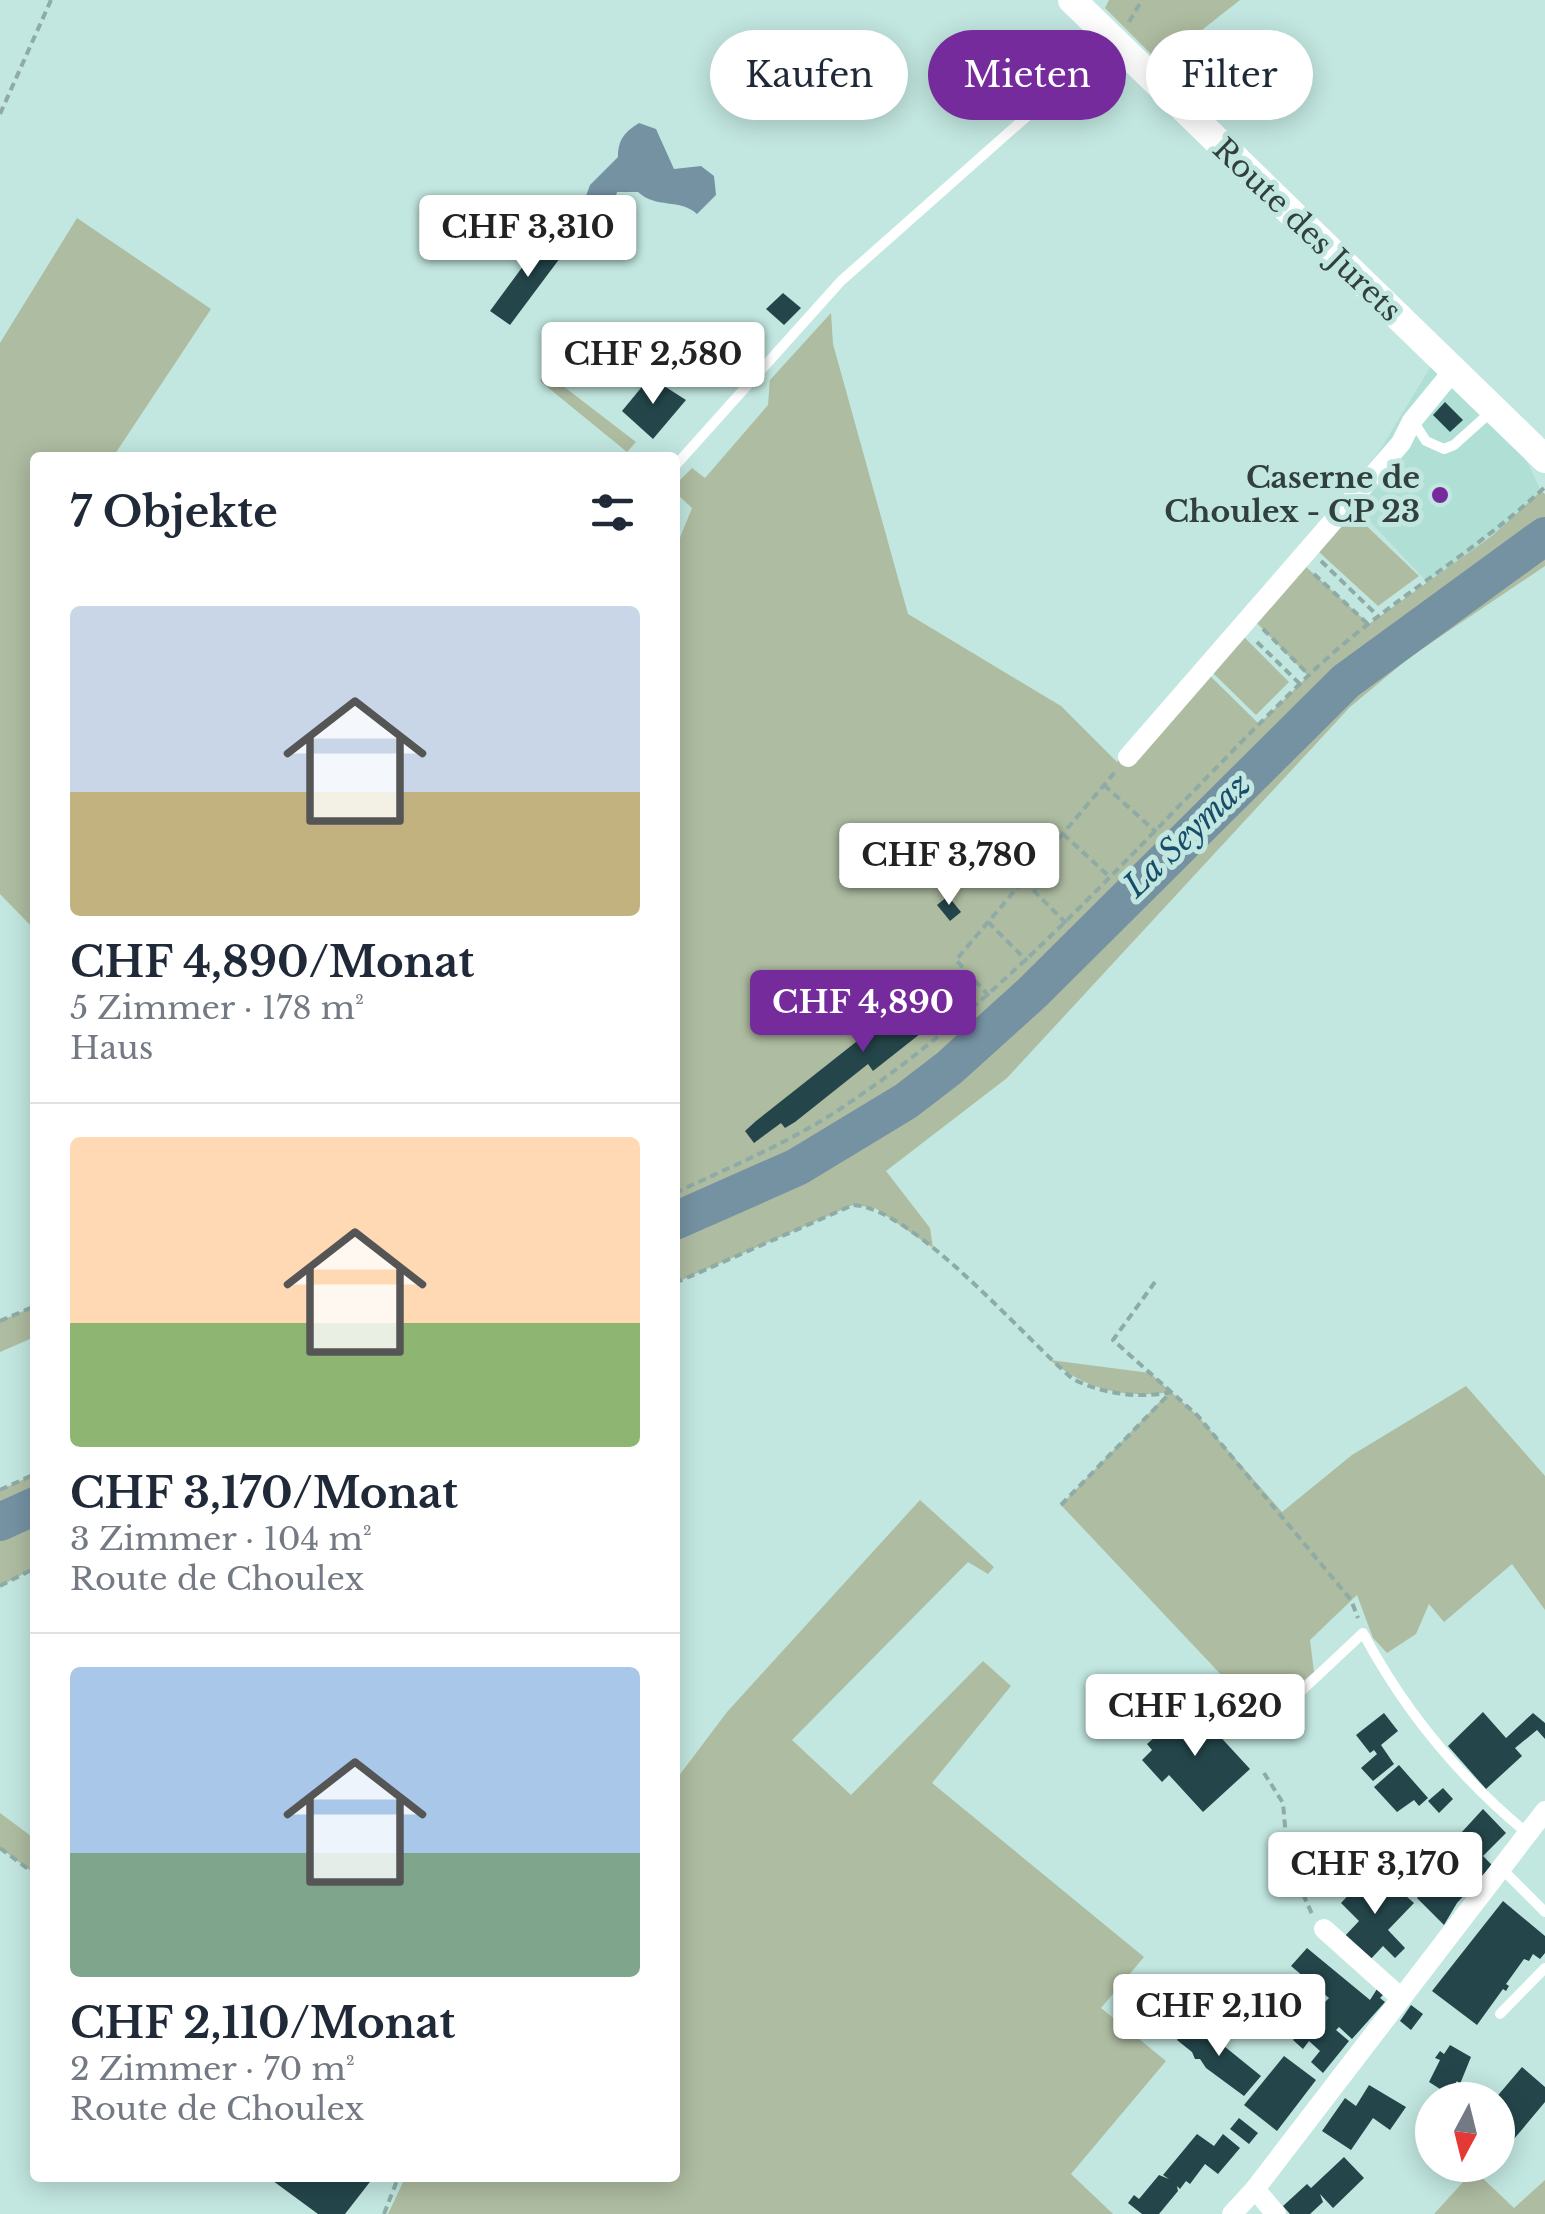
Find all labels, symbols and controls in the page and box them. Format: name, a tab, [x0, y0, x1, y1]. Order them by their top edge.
chip: Kaufen	[710, 30, 908, 120]
chip: Mieten	[928, 30, 1126, 120]
chip: Filter	[1146, 30, 1313, 120]
street label: Route des Jurets	[1206, 130, 1409, 329]
pin: CHF 3,310	[414, 195, 642, 280]
text: CHF 3,310	[441, 207, 615, 247]
pin: CHF 2,580	[539, 322, 767, 407]
text: CHF 2,580	[564, 334, 742, 374]
place label: Caserne de Choulex - CP 23	[1164, 459, 1420, 530]
marker: Caserne de Choulex - CP 23	[1429, 484, 1451, 506]
icon: filters	[585, 485, 640, 540]
text: 7 Objekte	[70, 486, 278, 538]
icon: home	[265, 671, 445, 851]
water label: La Seymaz	[1114, 765, 1259, 906]
pin: CHF 3,780	[835, 823, 1063, 908]
text: CHF 3,780	[861, 835, 1037, 875]
text: CHF 4,890/Monat	[70, 936, 474, 988]
pin: CHF 4,890	[749, 970, 977, 1055]
text: CHF 4,890	[772, 982, 954, 1022]
text: 5 Zimmer · 178 m²	[70, 988, 364, 1028]
text: Haus	[70, 1028, 153, 1068]
icon: home	[265, 1202, 445, 1382]
text: CHF 3,170/Monat	[70, 1467, 458, 1519]
text: 3 Zimmer · 104 m²	[70, 1519, 372, 1559]
text: Route de Choulex	[70, 1559, 364, 1599]
pin: CHF 1,620	[1081, 1674, 1309, 1759]
text: CHF 1,620	[1108, 1686, 1282, 1726]
icon: home	[265, 1732, 445, 1912]
pin: CHF 3,170	[1261, 1832, 1489, 1917]
text: CHF 3,170	[1290, 1844, 1460, 1884]
pin: CHF 2,110	[1105, 1974, 1333, 2059]
text: CHF 2,110	[1135, 1986, 1303, 2026]
text: CHF 2,110/Monat	[70, 1997, 455, 2049]
text: 2 Zimmer · 70 m²	[70, 2049, 355, 2089]
north arrow	[1415, 2082, 1515, 2182]
map controls	[1415, 2082, 1515, 2182]
text: Route de Choulex	[70, 2089, 364, 2129]

